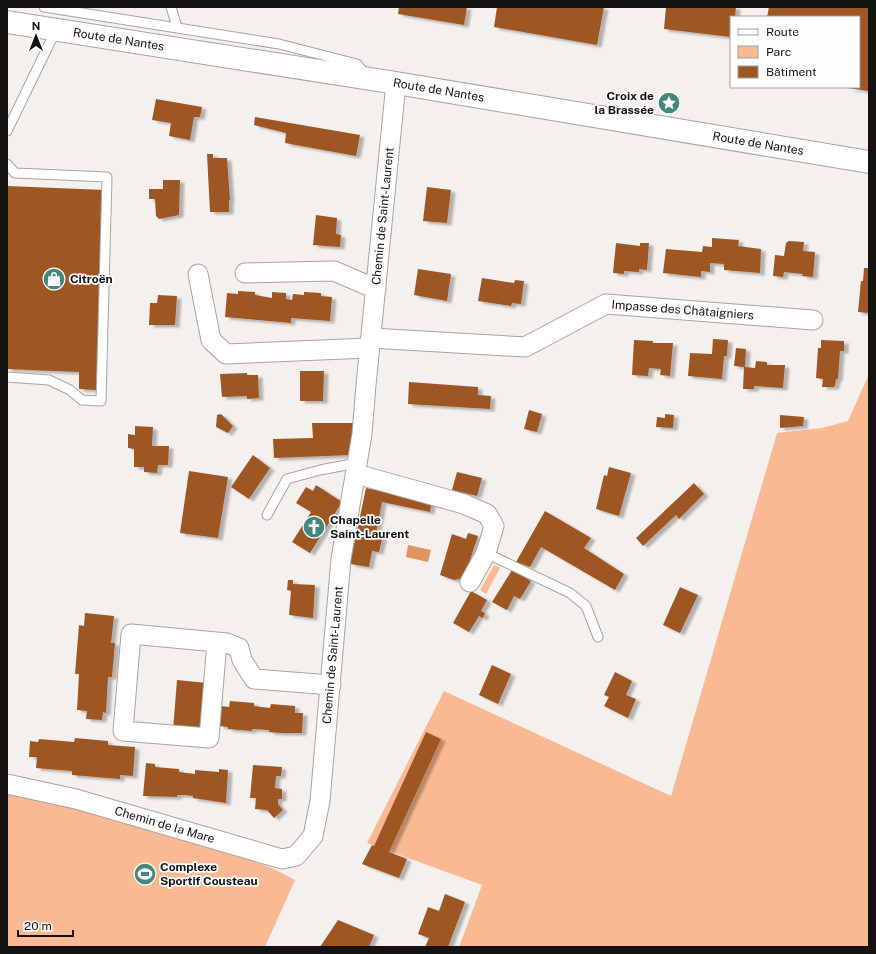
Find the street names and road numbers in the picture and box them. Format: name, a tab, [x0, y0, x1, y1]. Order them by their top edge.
street label: Route de Nantes	[72, 25, 165, 54]
street label: Route de Nantes	[392, 76, 485, 105]
street label: Route de Nantes	[712, 129, 805, 158]
street label: Chemin de Saint-Laurent	[369, 146, 397, 286]
street label: Impasse des Châtaigniers	[611, 297, 754, 322]
street label: Chemin de Saint-Laurent	[320, 585, 346, 725]
street label: Chemin de la Mare	[113, 804, 217, 846]

